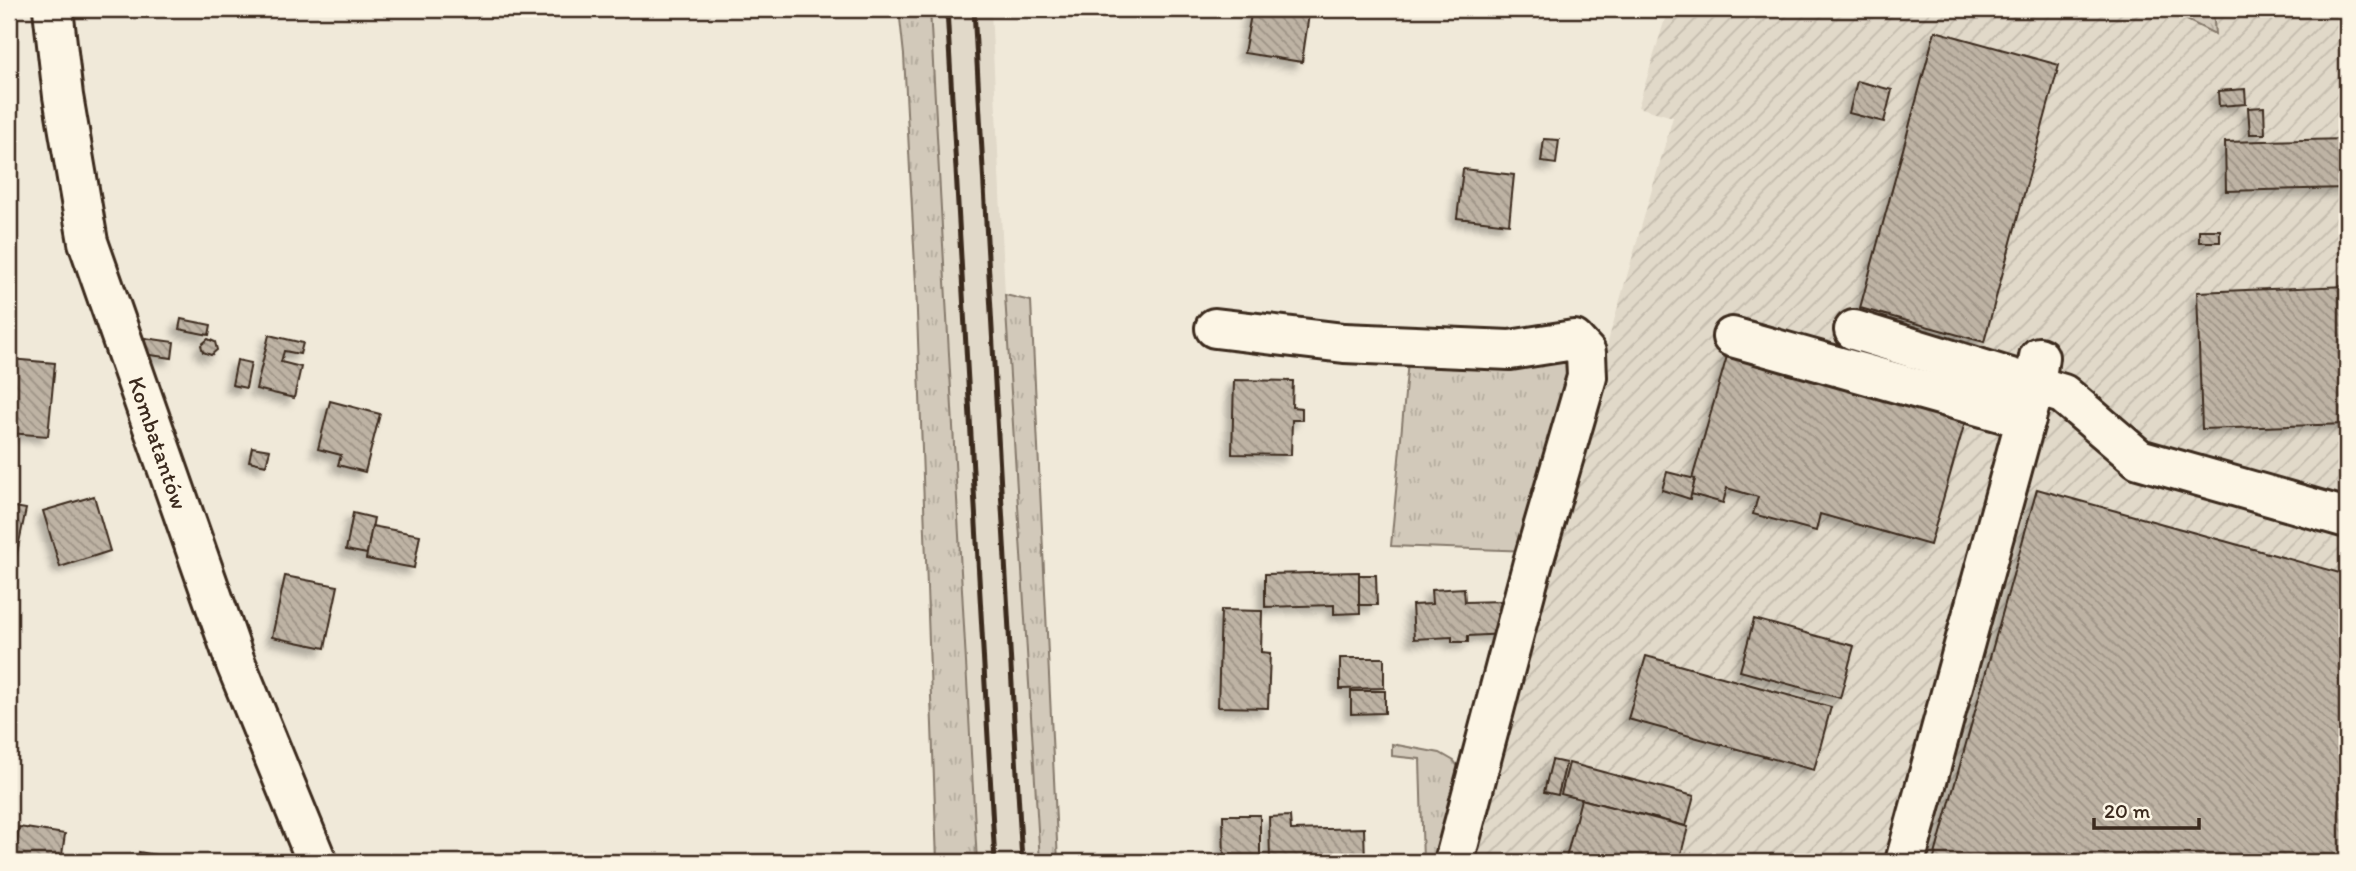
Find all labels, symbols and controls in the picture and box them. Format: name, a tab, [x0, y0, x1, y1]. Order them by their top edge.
street label: Kombatantów	[122, 373, 194, 513]
scale bar	[2094, 787, 2198, 831]
text: 20 m	[2104, 798, 2151, 823]

